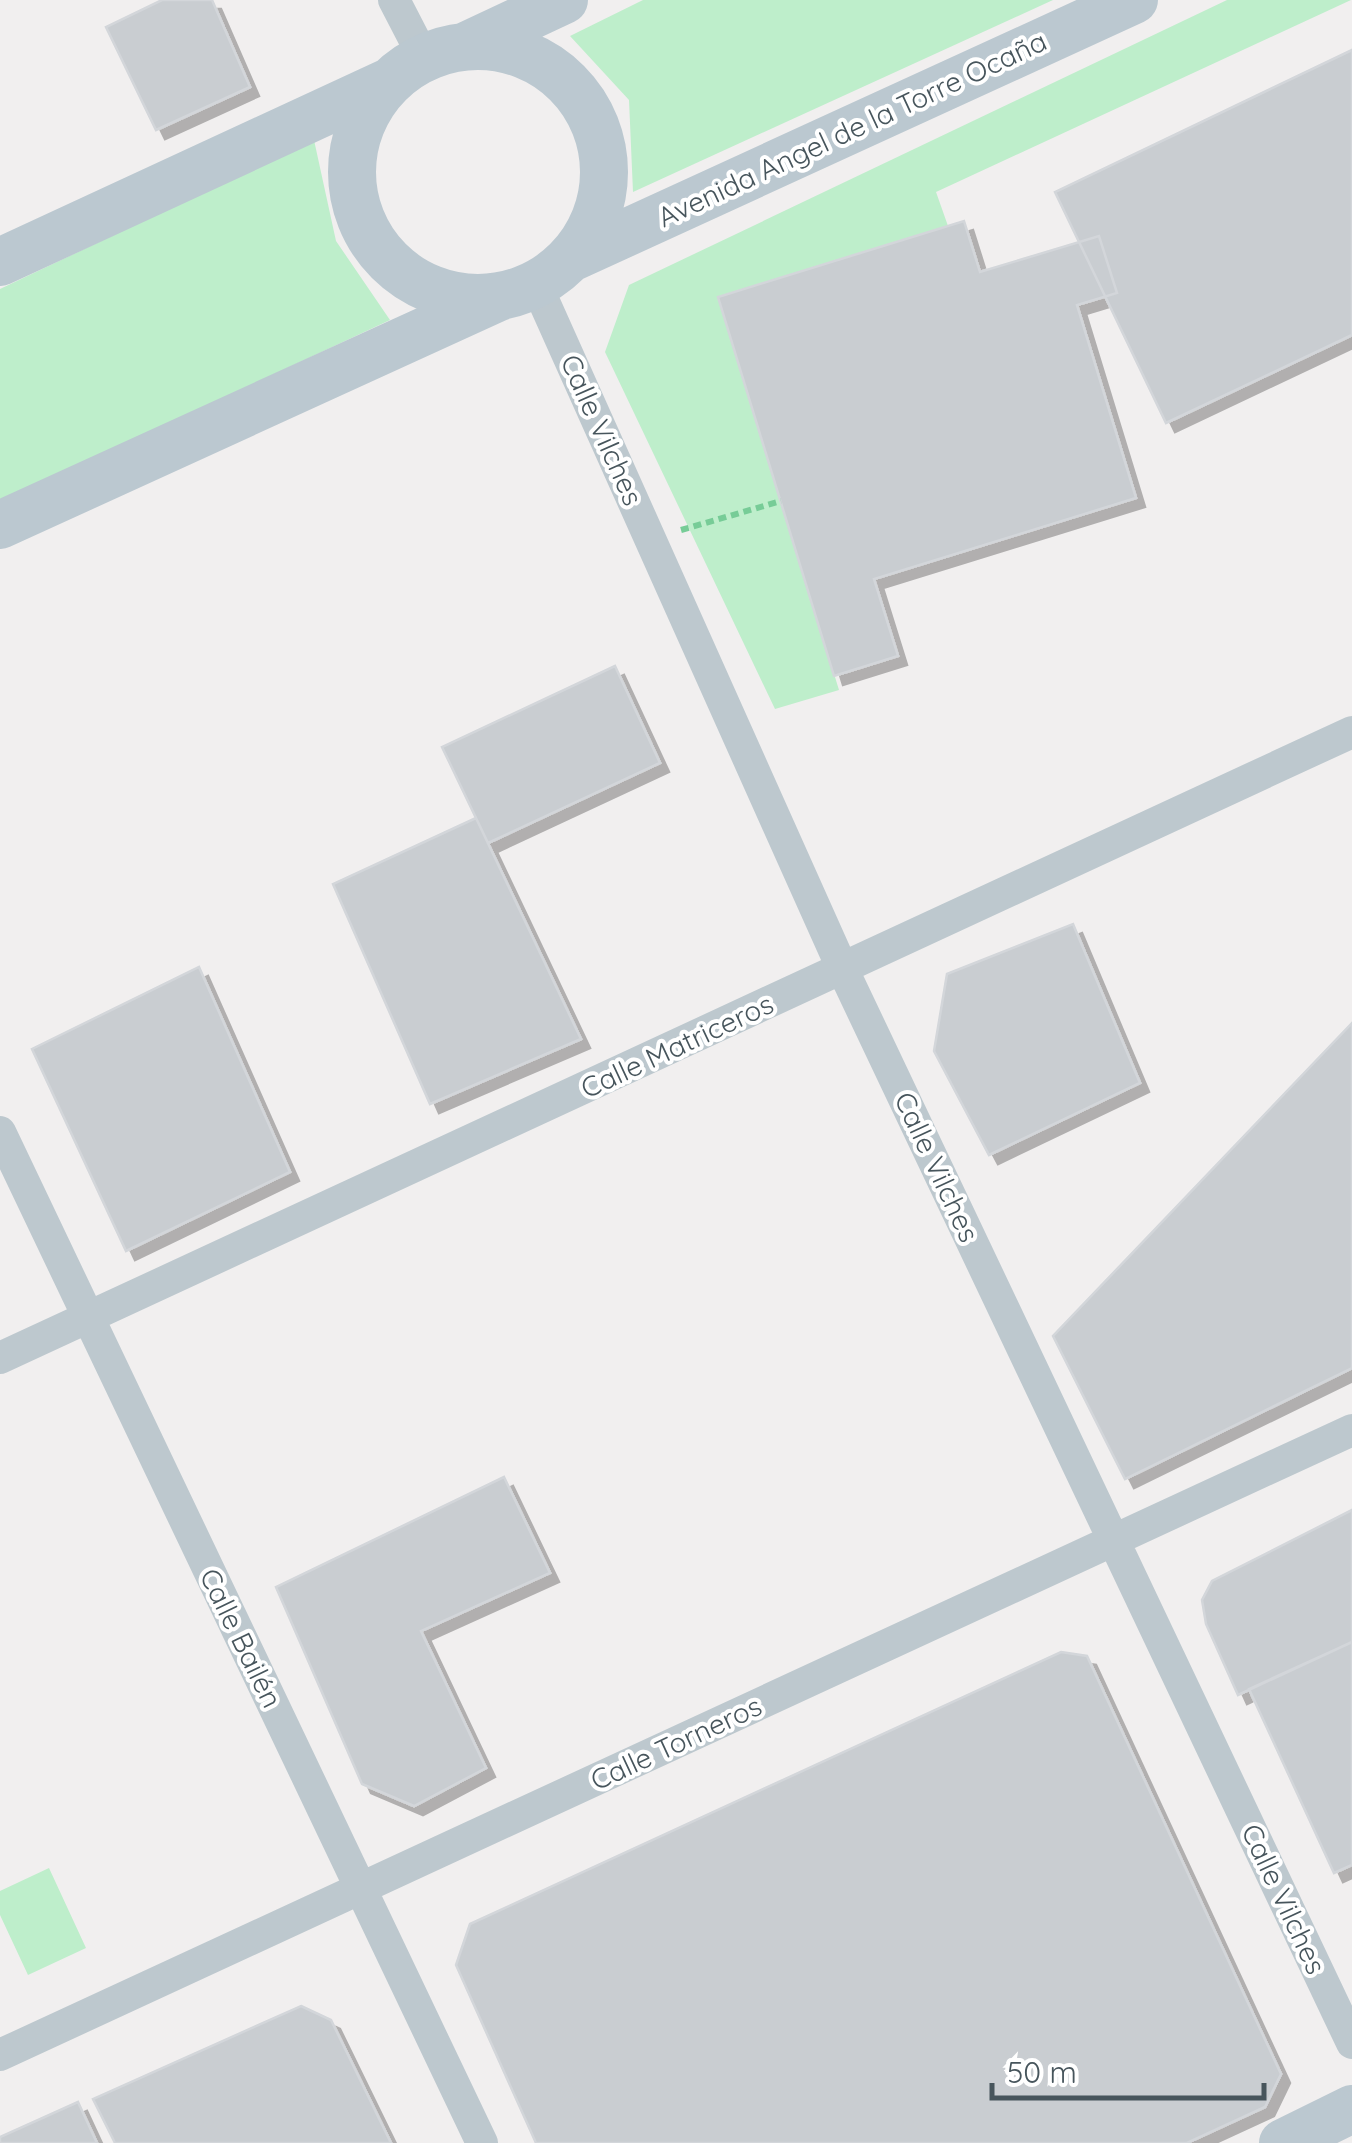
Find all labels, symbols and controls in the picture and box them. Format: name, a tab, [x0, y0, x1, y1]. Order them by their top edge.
street label: Avenida Angel de la Torre Ocaña	[652, 23, 1052, 234]
street label: Calle Vilches	[554, 349, 651, 511]
street label: Calle Matriceros	[575, 986, 779, 1105]
street label: Calle Vilches	[887, 1086, 987, 1247]
street label: Calle Bailén	[193, 1562, 290, 1713]
street label: Calle Torneros	[585, 1688, 767, 1797]
street label: Calle Vilches	[1234, 1818, 1334, 1979]
scale bar	[992, 2038, 1264, 2100]
text: 50 m	[1007, 2053, 1077, 2091]

